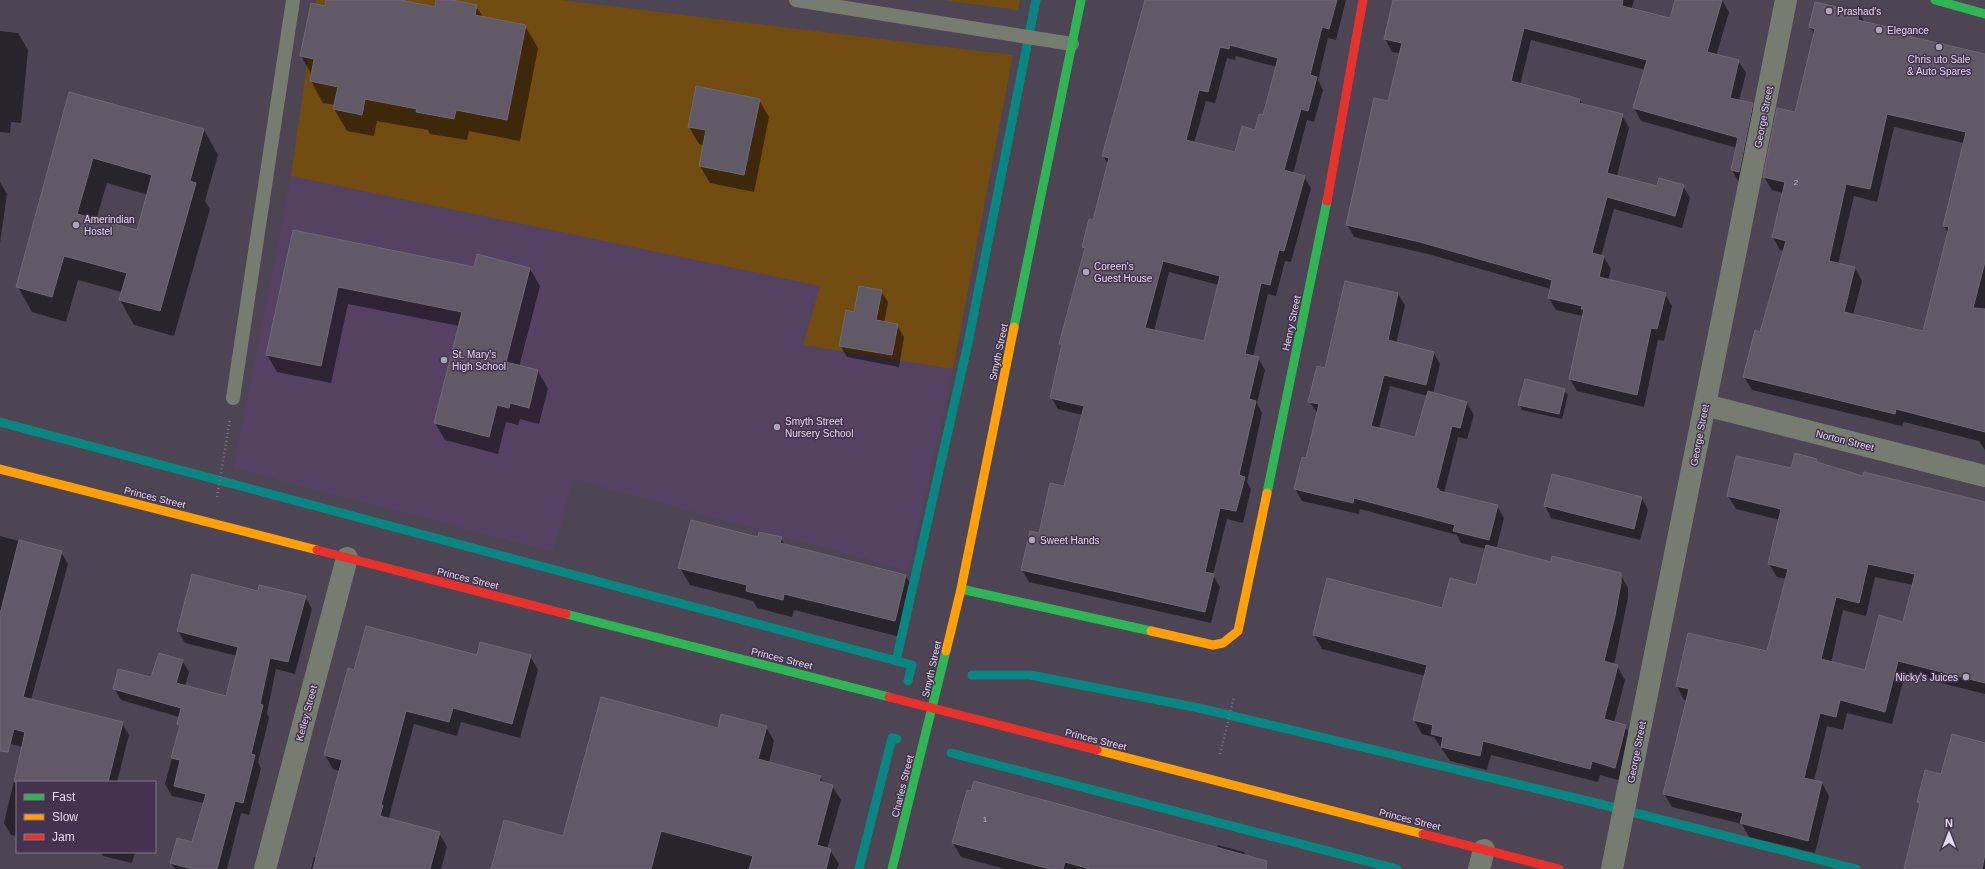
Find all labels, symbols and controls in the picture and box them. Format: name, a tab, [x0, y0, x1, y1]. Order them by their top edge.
marker: Prashad's	[1824, 6, 1834, 16]
place label: Prashad's	[1837, 6, 1881, 17]
marker: Elegance	[1874, 25, 1884, 35]
place label: Elegance	[1887, 25, 1929, 36]
marker: Chris uto Sale & Auto Spares	[1934, 42, 1944, 52]
place label: Chris uto Sale & Auto Spares	[1907, 54, 1971, 77]
street label: George Street	[1752, 85, 1775, 149]
house number: 2	[1794, 178, 1799, 187]
place label: Amerindian Hostel	[84, 214, 135, 237]
marker: Amerindian Hostel	[71, 220, 81, 230]
place label: Coreen's Guest House	[1094, 261, 1153, 284]
marker: Coreen's Guest House	[1081, 267, 1091, 277]
street label: Henry Street	[1280, 294, 1303, 352]
street label: Smyth Street	[987, 322, 1010, 382]
place label: St. Mary's High School	[452, 349, 506, 372]
marker: St. Mary's High School	[439, 355, 449, 365]
street label: George Street	[1688, 403, 1711, 467]
place label: Smyth Street Nursery School	[785, 416, 853, 439]
marker: Smyth Street Nursery School	[772, 422, 782, 432]
street label: Norton Street	[1815, 428, 1875, 453]
street label: Princes Street	[123, 485, 187, 510]
marker: Sweet Hands	[1027, 535, 1037, 545]
place label: Sweet Hands	[1040, 535, 1099, 546]
street label: Princes Street	[436, 566, 500, 591]
street label: Smyth Street	[920, 640, 943, 699]
street label: Princes Street	[750, 646, 814, 671]
place label: Nicky's Juices	[1896, 672, 1958, 683]
marker: Nicky's Juices	[1961, 672, 1971, 682]
street label: Ketley Street	[294, 684, 319, 742]
street label: George Street	[1625, 720, 1648, 784]
street label: Princes Street	[1064, 727, 1128, 752]
street label: Charles Street	[889, 754, 916, 818]
legend	[16, 781, 156, 853]
text: Fast	[52, 790, 76, 804]
street label: Princes Street	[1378, 807, 1442, 832]
text: Slow	[52, 810, 78, 824]
north arrow	[1929, 813, 1969, 853]
house number: 1	[983, 815, 988, 824]
text: N	[1945, 817, 1953, 829]
text: Jam	[52, 830, 75, 844]

